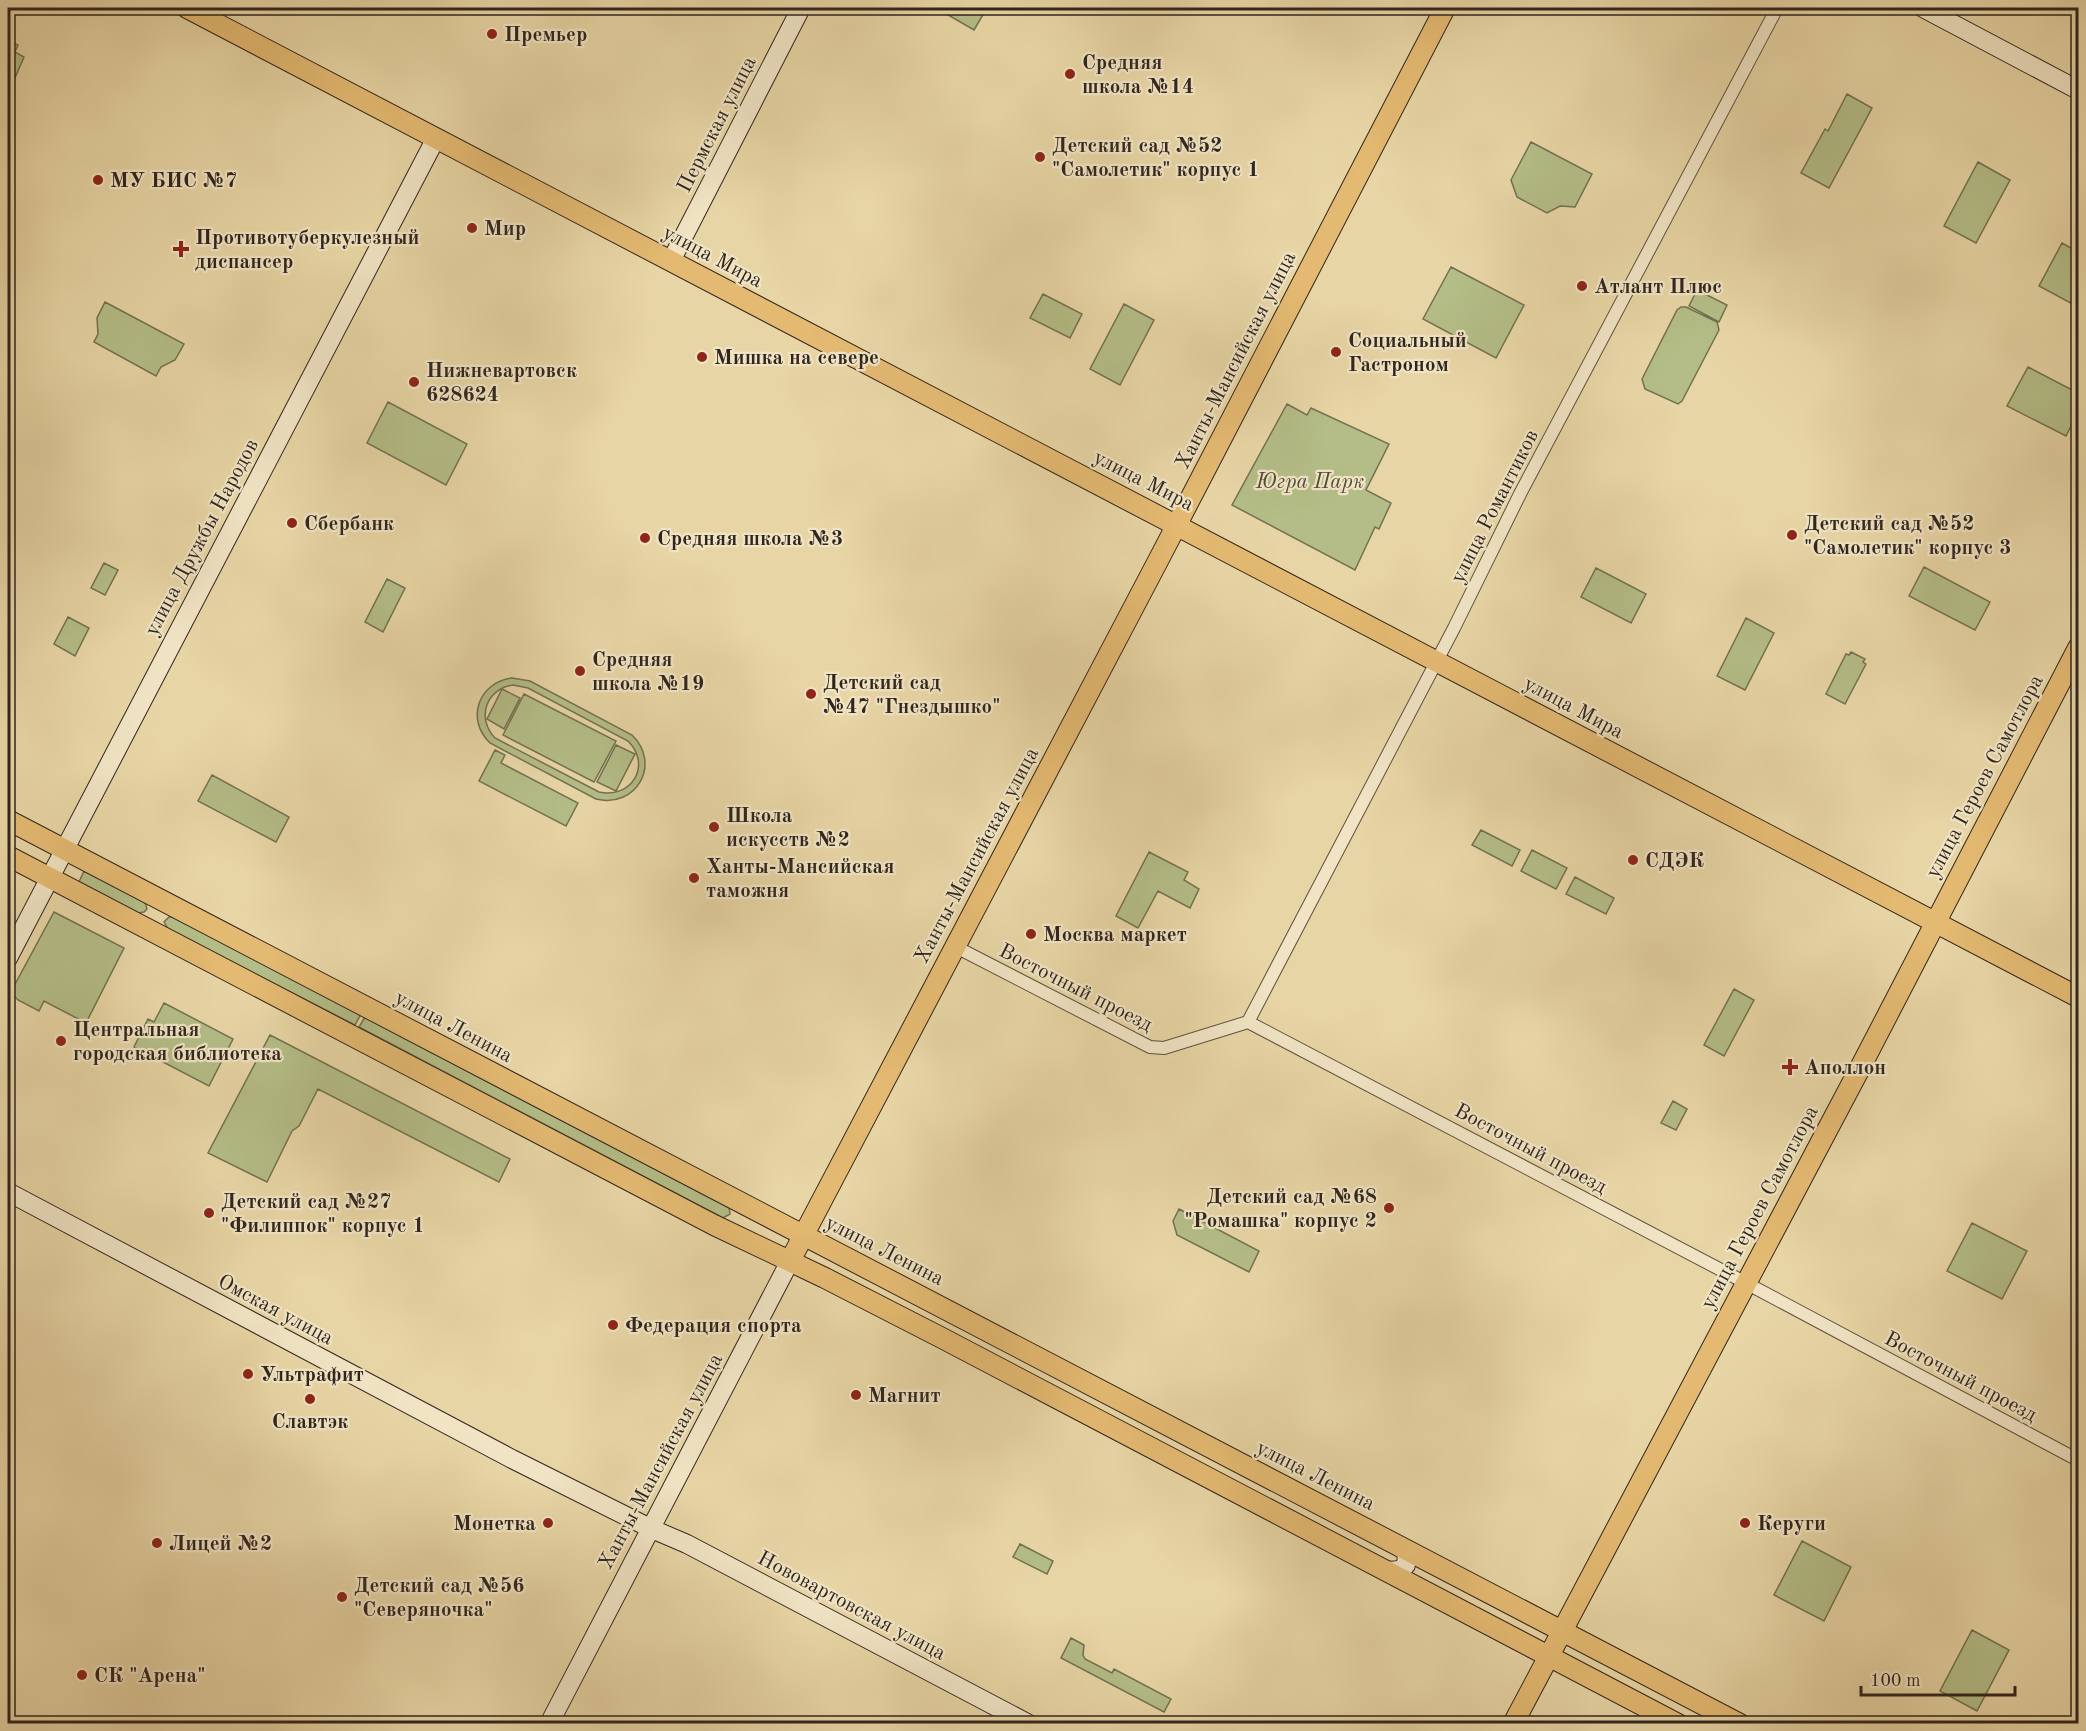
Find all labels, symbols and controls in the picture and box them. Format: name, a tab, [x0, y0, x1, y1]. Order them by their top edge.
place label: Премьер	[504, 25, 587, 46]
marker: Премьер	[485, 27, 499, 41]
street label: Пермская улица	[674, 53, 761, 196]
place label: Средняя школа №14	[1082, 53, 1194, 98]
marker: Средняя школа №14	[1063, 67, 1077, 81]
place label: Детский сад №52 "Самолетик" корпус 1	[1052, 136, 1259, 181]
marker: Детский сад №52 "Самолетик" корпус 1	[1033, 150, 1047, 164]
place label: МУ БИС №7	[110, 171, 237, 192]
marker: МУ БИС №7	[91, 173, 105, 187]
place label: Мир	[484, 219, 526, 240]
marker: Мир	[465, 221, 479, 235]
street label: улица Мира	[659, 222, 766, 292]
place label: Противотуберкулезный диспансер	[195, 228, 420, 273]
marker: Противотуберкулезный диспансер	[172, 240, 190, 258]
street label: Ханты-Мансийская улица	[1172, 249, 1300, 473]
place label: Атлант Плюс	[1594, 277, 1722, 298]
marker: Атлант Плюс	[1575, 279, 1589, 293]
place label: Социальный Гастроном	[1348, 331, 1467, 376]
marker: Социальный Гастроном	[1329, 345, 1343, 359]
place label: Мишка на севере	[714, 348, 879, 369]
marker: Мишка на севере	[695, 350, 709, 364]
place label: Нижневартовск 628624	[426, 361, 577, 406]
marker: Нижневартовск 628624	[407, 375, 421, 389]
street label: улица Романтиков	[1448, 426, 1543, 587]
street label: улица Дружбы Народов	[141, 436, 263, 640]
street label: улица Мира	[1090, 447, 1197, 516]
park label: Югра Парк	[1255, 472, 1364, 493]
place label: Сбербанк	[304, 514, 394, 535]
place label: Детский сад №52 "Самолетик" корпус 3	[1804, 514, 2011, 559]
marker: Сбербанк	[285, 516, 299, 530]
marker: Детский сад №52 "Самолетик" корпус 3	[1785, 528, 1799, 542]
place label: Средняя школа №3	[657, 529, 843, 550]
marker: Средняя школа №3	[638, 531, 652, 545]
place label: Средняя школа №19	[592, 650, 704, 695]
marker: Средняя школа №19	[573, 664, 587, 678]
street label: улица Героев Самотлора	[1923, 672, 2048, 882]
place label: Детский сад №47 "Гнездышко"	[823, 673, 1000, 718]
street label: улица Мира	[1520, 673, 1627, 743]
marker: Детский сад №47 "Гнездышко"	[804, 687, 818, 701]
street label: Ханты-Мансийская улица	[911, 744, 1043, 967]
place label: Школа искусств №2	[726, 806, 850, 851]
marker: Школа искусств №2	[707, 820, 721, 834]
place label: СДЭК	[1645, 851, 1704, 872]
marker: СДЭК	[1626, 853, 1640, 867]
place label: Ханты-Мансийская таможня	[706, 857, 894, 902]
marker: Ханты-Мансийская таможня	[687, 871, 701, 885]
place label: Москва маркет	[1043, 925, 1187, 946]
marker: Москва маркет	[1024, 927, 1038, 941]
street label: Восточный проезд	[995, 941, 1156, 1036]
street label: улица Ленина	[391, 987, 516, 1067]
place label: Центральная городская библиотека	[73, 1020, 282, 1065]
marker: Центральная городская библиотека	[54, 1034, 68, 1048]
marker: Аполлон	[1781, 1058, 1799, 1076]
place label: Аполлон	[1804, 1058, 1886, 1079]
street label: Восточный проезд	[1451, 1100, 1611, 1199]
street label: улица Героев Самотлора	[1698, 1103, 1823, 1313]
place label: Детский сад №68 "Ромашка" корпус 2	[1185, 1187, 1377, 1232]
place label: Детский сад №27 "Филиппок" корпус 1	[221, 1192, 425, 1237]
marker: Детский сад №68 "Ромашка" корпус 2	[1382, 1201, 1396, 1215]
marker: Детский сад №27 "Филиппок" корпус 1	[202, 1206, 216, 1220]
street label: улица Ленина	[822, 1212, 947, 1290]
street label: Омская улица	[214, 1271, 336, 1349]
place label: Федерация спорта	[625, 1316, 802, 1337]
marker: Федерация спорта	[606, 1318, 620, 1332]
street label: Восточный проезд	[1881, 1328, 2041, 1427]
street label: Ханты-Мансийская улица	[595, 1350, 727, 1573]
place label: Ультрафит	[260, 1365, 364, 1386]
marker: Ультрафит	[241, 1367, 255, 1381]
place label: Магнит	[868, 1386, 941, 1407]
marker: Магнит	[849, 1388, 863, 1402]
marker: Славтэк	[303, 1392, 317, 1406]
place label: Славтэк	[272, 1412, 348, 1433]
street label: улица Ленина	[1253, 1437, 1378, 1515]
place label: Монетка	[453, 1514, 536, 1535]
place label: Керуги	[1757, 1514, 1826, 1535]
marker: Монетка	[541, 1516, 555, 1530]
marker: Керуги	[1738, 1516, 1752, 1530]
place label: Лицей №2	[169, 1534, 272, 1555]
marker: Лицей №2	[150, 1536, 164, 1550]
street label: Нововартовская улица	[754, 1548, 949, 1665]
place label: Детский сад №56 "Северяночка"	[354, 1576, 524, 1621]
marker: Детский сад №56 "Северяночка"	[335, 1590, 349, 1604]
scale bar	[1861, 1659, 2016, 1697]
place label: СК "Арена"	[94, 1666, 205, 1687]
marker: СК "Арена"	[75, 1668, 89, 1682]
text: 100 m	[1870, 1672, 1921, 1690]

